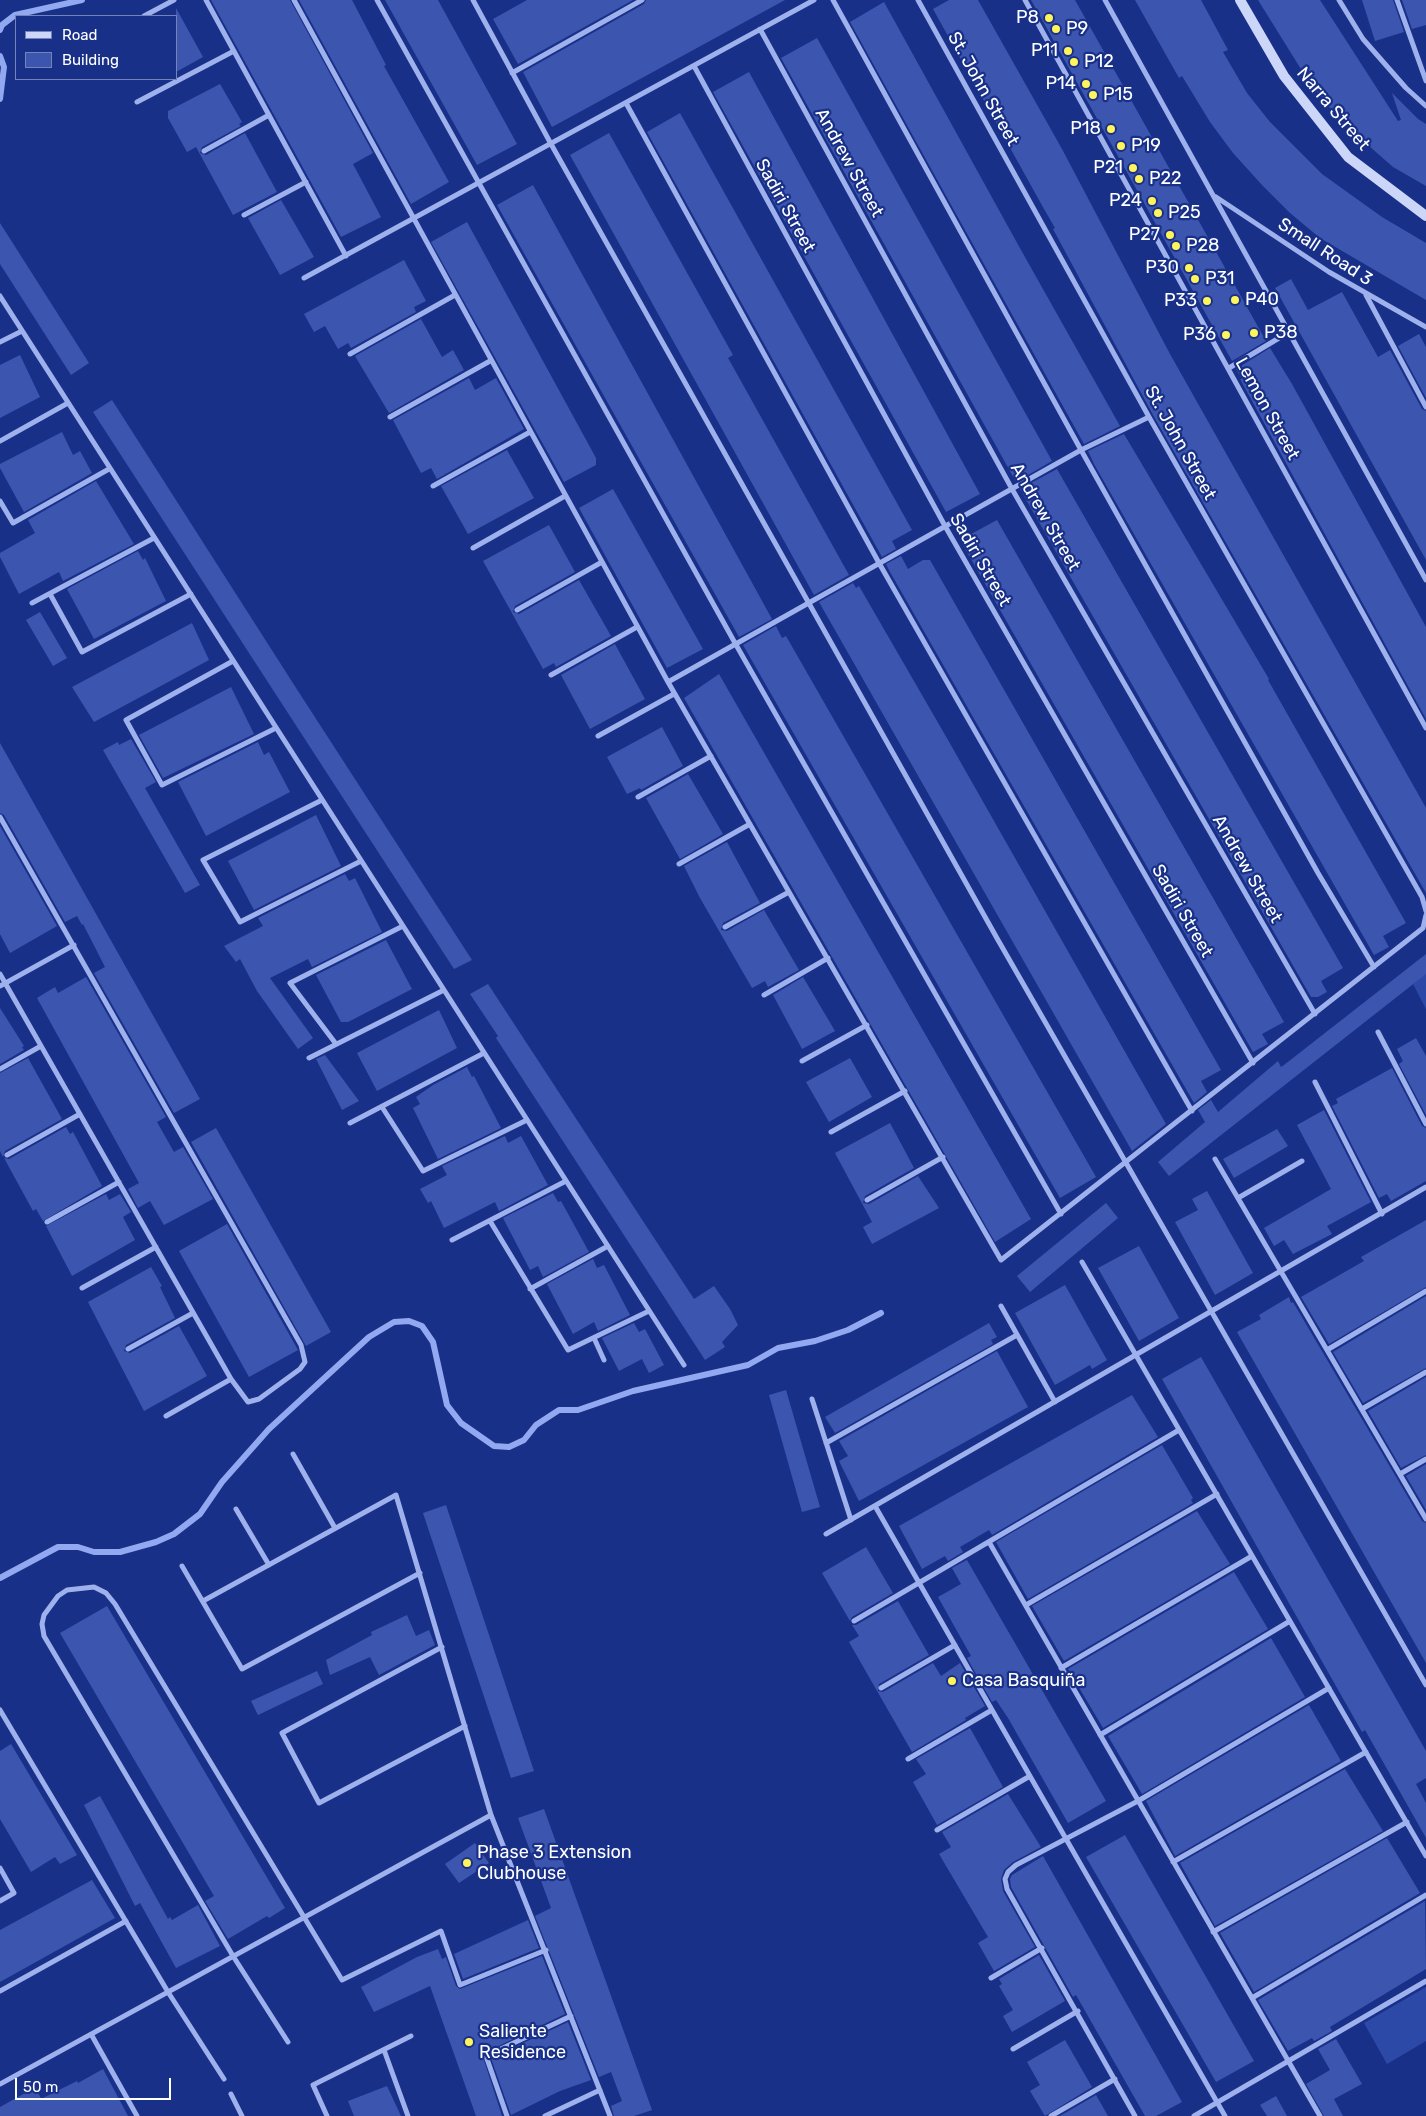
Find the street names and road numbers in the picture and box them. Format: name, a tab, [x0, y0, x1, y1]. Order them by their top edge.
street label: St. John Street	[943, 28, 1023, 150]
street label: Narra Street	[1292, 63, 1374, 155]
street label: Andrew Street	[810, 105, 888, 221]
street label: Sadiri Street	[750, 155, 820, 257]
street label: Small Road 3	[1274, 213, 1376, 291]
street label: Lemon Street	[1230, 354, 1304, 464]
street label: St. John Street	[1140, 382, 1220, 504]
street label: Andrew Street	[1005, 459, 1085, 575]
street label: Sadiri Street	[945, 510, 1015, 610]
street label: Andrew Street	[1207, 811, 1287, 927]
street label: Sadiri Street	[1147, 861, 1217, 961]

